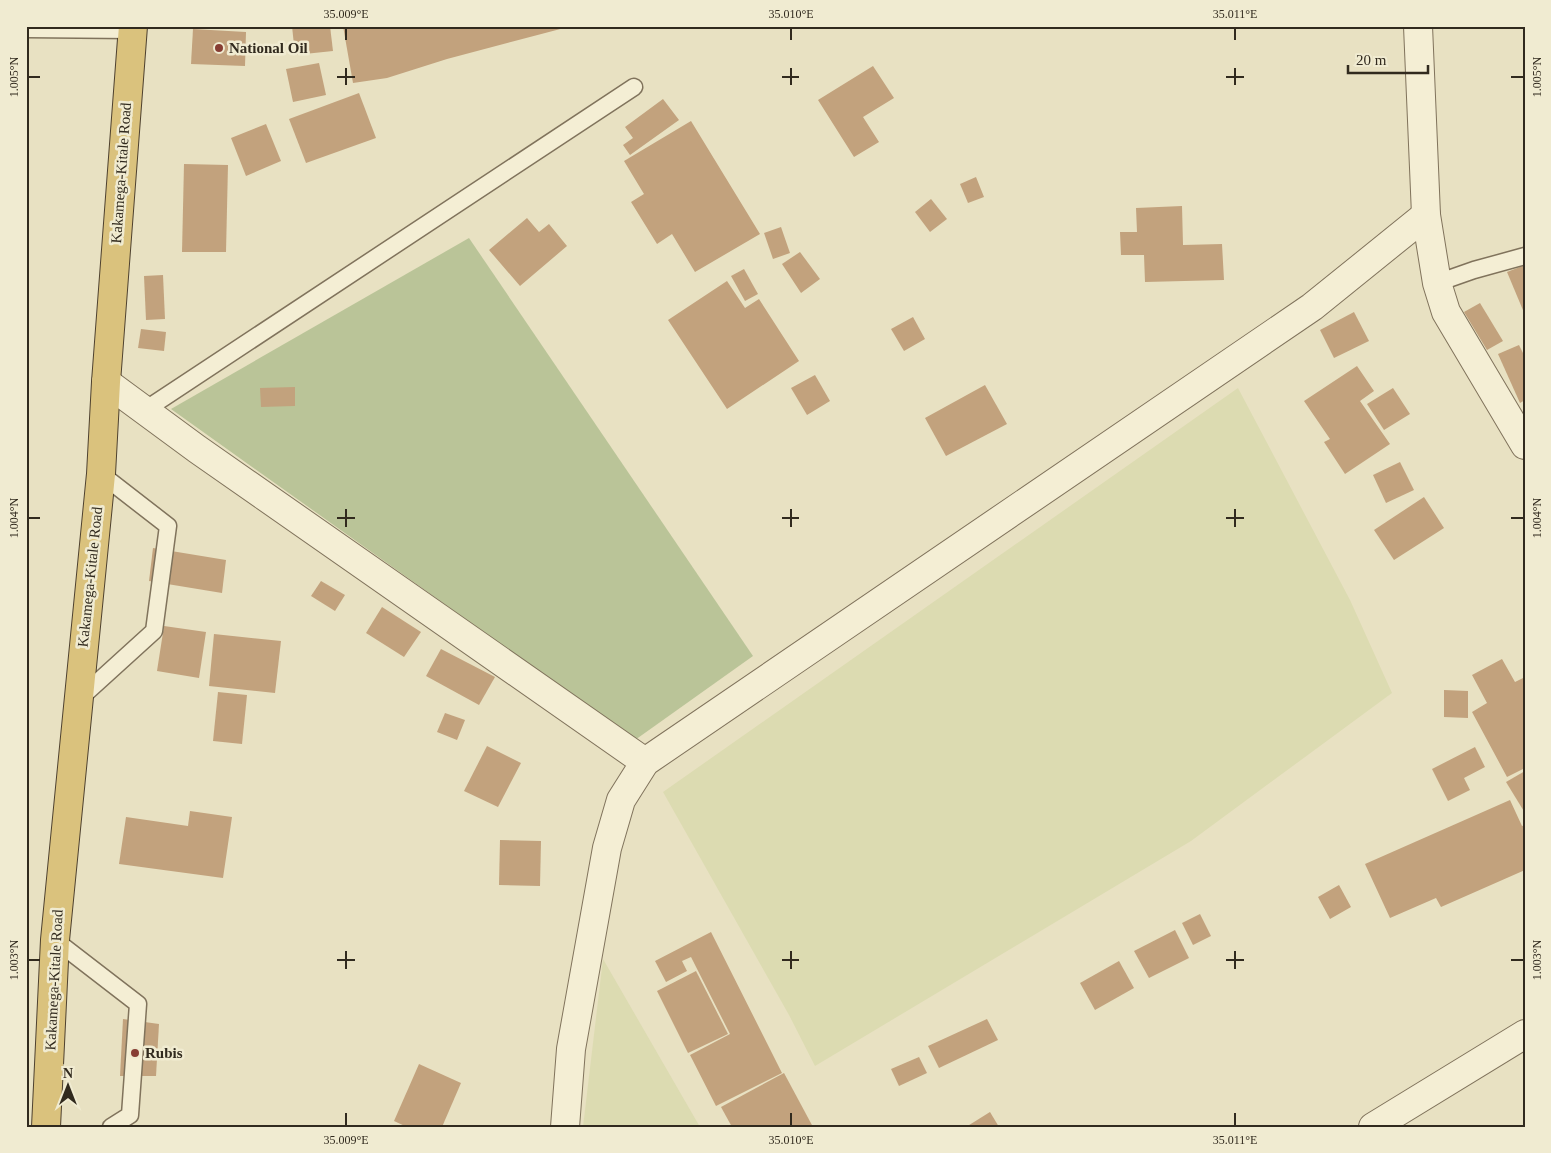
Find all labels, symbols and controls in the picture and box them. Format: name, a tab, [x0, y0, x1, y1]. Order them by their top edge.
text: 35.009°E	[323, 7, 369, 21]
text: 35.010°E	[768, 7, 814, 21]
text: 35.011°E	[1213, 7, 1257, 21]
place label: National Oil	[229, 40, 308, 56]
marker: National Oil	[213, 42, 225, 54]
scale bar	[1348, 42, 1428, 74]
text: 20 m	[1356, 52, 1387, 68]
text: 1.005°N	[7, 56, 21, 97]
text: 1.005°N	[1530, 56, 1544, 97]
street label: Kakamega-Kitale Road	[108, 102, 134, 244]
text: 1.004°N	[7, 497, 21, 538]
text: 1.004°N	[1530, 497, 1544, 538]
street label: Kakamega-Kitale Road	[75, 505, 105, 648]
street label: Kakamega-Kitale Road	[42, 909, 66, 1051]
text: 1.003°N	[7, 939, 21, 980]
text: 1.003°N	[1530, 939, 1544, 980]
place label: Rubis	[145, 1045, 183, 1061]
marker: Rubis	[129, 1047, 141, 1059]
north arrow	[42, 1060, 92, 1110]
text: N	[63, 1066, 73, 1081]
text: 35.009°E	[323, 1133, 369, 1147]
text: 35.010°E	[768, 1133, 814, 1147]
text: 35.011°E	[1213, 1133, 1257, 1147]

